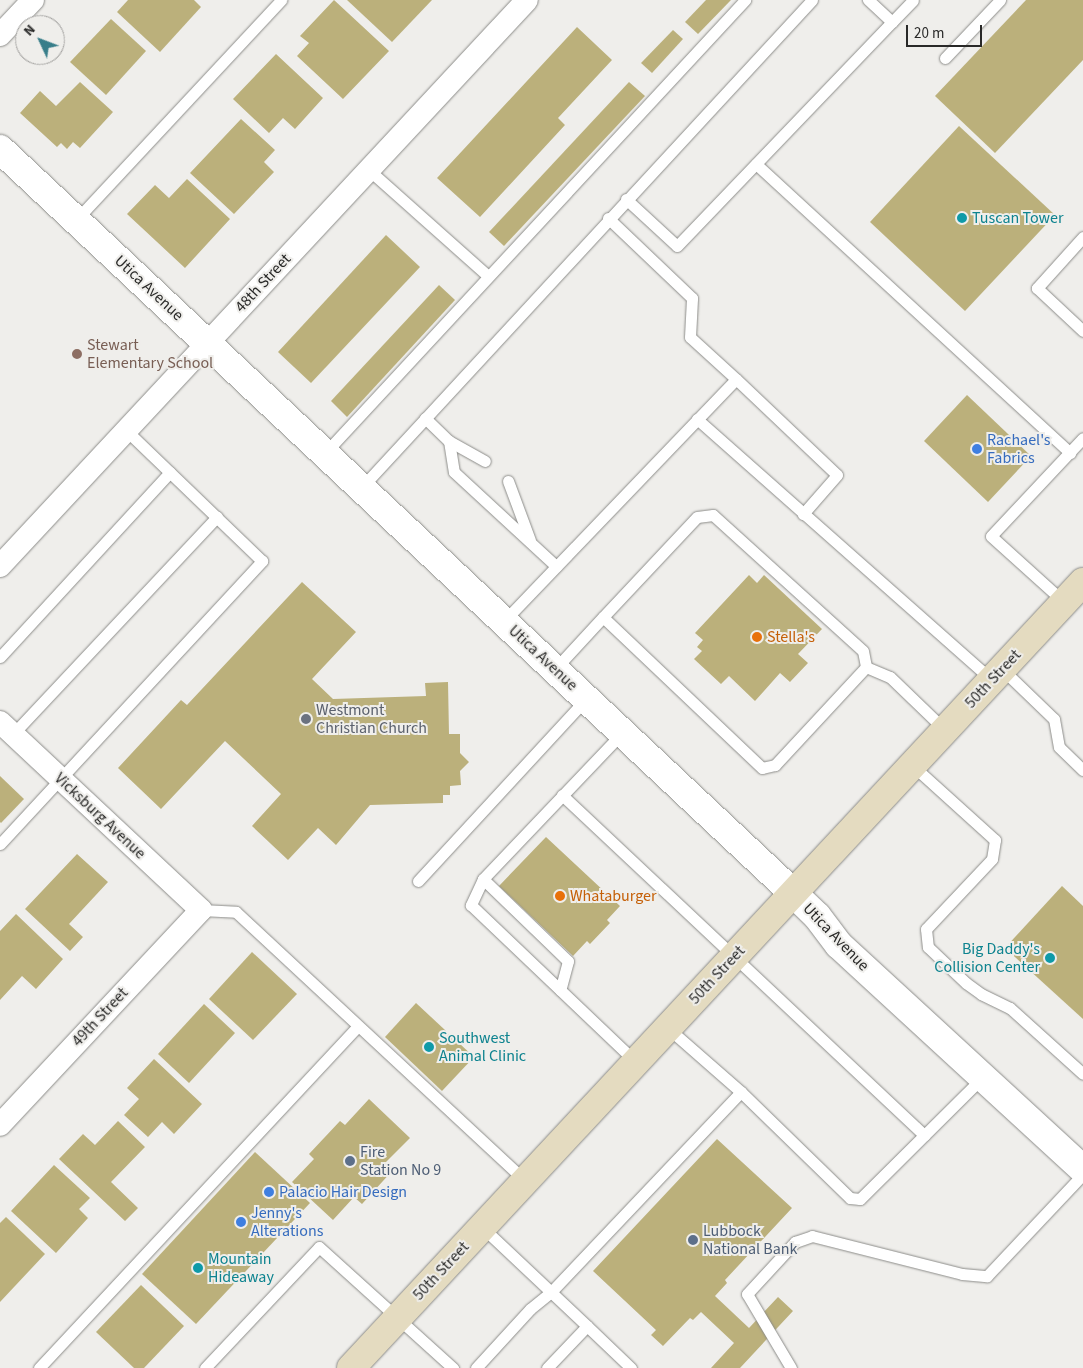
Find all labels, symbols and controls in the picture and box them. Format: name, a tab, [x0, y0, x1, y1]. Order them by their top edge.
north arrow	[15, 15, 65, 65]
scale bar	[908, 15, 984, 47]
text: N	[19, 20, 40, 41]
text: 20 m	[914, 23, 944, 44]
place label: Tuscan Tower	[972, 208, 1063, 228]
marker: Tuscan Tower	[956, 212, 968, 224]
street label: 48th Street	[231, 250, 295, 316]
street label: Utica Avenue	[111, 251, 187, 325]
place label: Stewart Elementary School	[87, 335, 213, 373]
marker: Stewart Elementary School	[71, 348, 83, 360]
place label: Rachael's Fabrics	[987, 430, 1051, 468]
marker: Rachael's Fabrics	[971, 443, 983, 455]
street label: Utica Avenue	[505, 621, 581, 695]
place label: Stella's	[767, 627, 815, 647]
marker: Stella's	[751, 631, 763, 643]
street label: 50th Street	[961, 646, 1025, 712]
place label: Westmont Christian Church	[316, 700, 427, 738]
marker: Westmont Christian Church	[300, 713, 312, 725]
street label: Vicksburg Avenue	[50, 769, 150, 863]
place label: Whataburger	[570, 886, 657, 906]
marker: Whataburger	[554, 890, 566, 902]
street label: Utica Avenue	[799, 899, 873, 975]
place label: Big Daddy's Collision Center	[934, 939, 1040, 977]
street label: 50th Street	[685, 942, 749, 1008]
marker: Big Daddy's Collision Center	[1044, 952, 1056, 964]
street label: 49th Street	[68, 984, 132, 1050]
place label: Southwest Animal Clinic	[439, 1028, 526, 1066]
marker: Southwest Animal Clinic	[423, 1041, 435, 1053]
place label: Fire Station No 9	[360, 1142, 441, 1180]
marker: Fire Station No 9	[344, 1155, 356, 1167]
place label: Palacio Hair Design	[279, 1182, 407, 1202]
marker: Palacio Hair Design	[263, 1186, 275, 1198]
place label: Jenny's Alterations	[251, 1203, 323, 1241]
marker: Jenny's Alterations	[235, 1216, 247, 1228]
place label: Lubbock National Bank	[703, 1221, 797, 1259]
marker: Lubbock National Bank	[687, 1234, 699, 1246]
street label: 50th Street	[409, 1238, 473, 1304]
place label: Mountain Hideaway	[208, 1249, 274, 1287]
marker: Mountain Hideaway	[192, 1262, 204, 1274]

